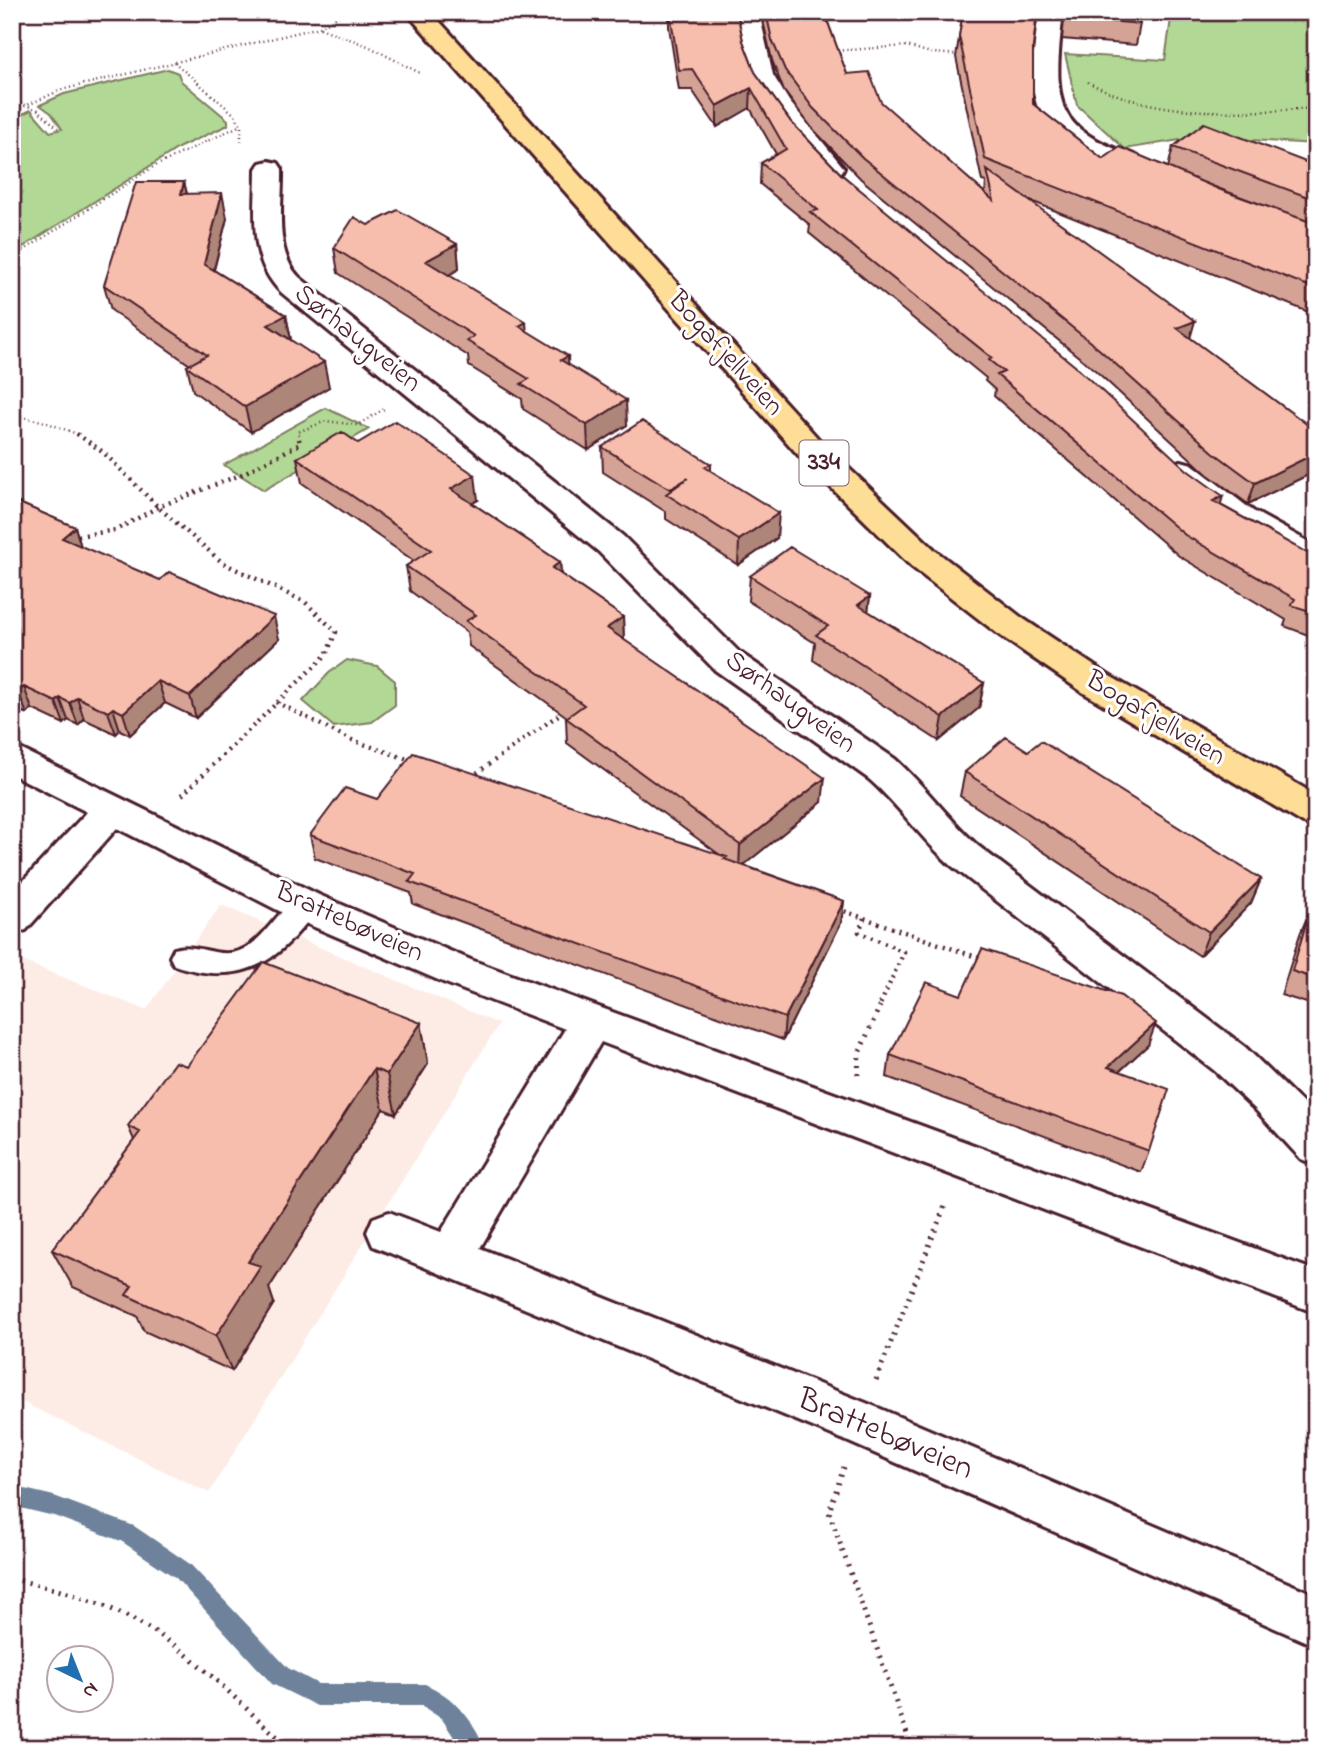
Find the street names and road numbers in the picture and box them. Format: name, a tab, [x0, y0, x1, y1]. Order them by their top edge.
street label: Sørhaugveien	[284, 275, 430, 403]
street label: Bogafjellveien	[656, 281, 793, 426]
road number: 334	[800, 440, 848, 485]
street label: Sørhaugveien	[716, 641, 864, 765]
street label: Bogafjellveien	[1076, 660, 1233, 777]
street label: Brattebøveien	[267, 872, 430, 974]
street label: Brattebøveien	[788, 1376, 981, 1494]

